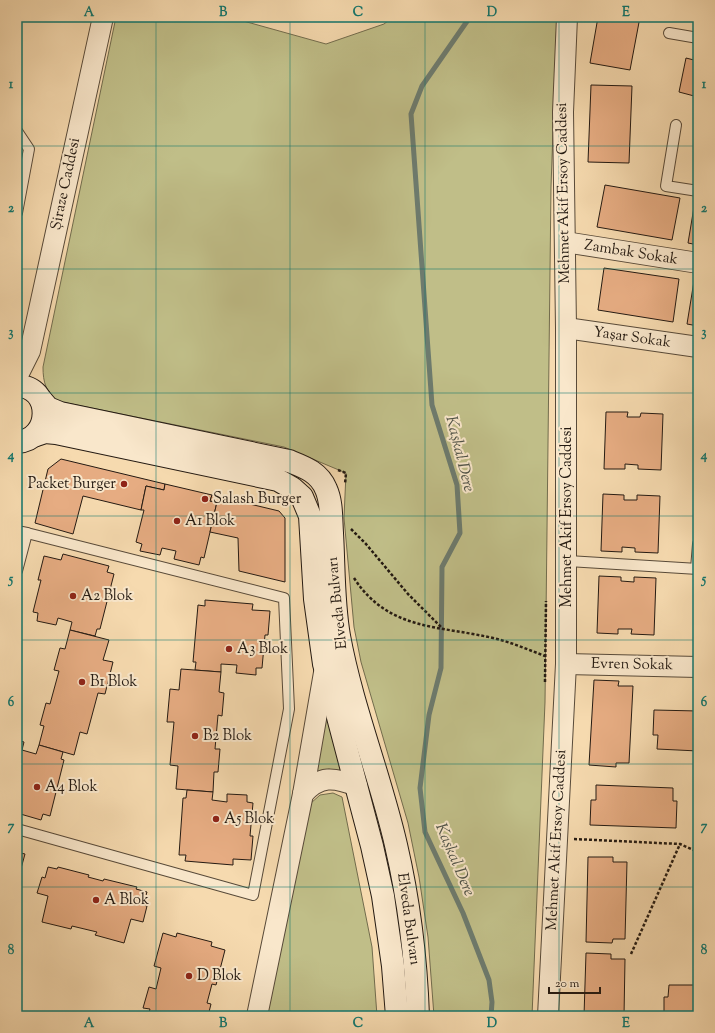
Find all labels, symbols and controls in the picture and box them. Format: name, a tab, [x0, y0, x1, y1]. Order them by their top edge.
text: A	[84, 4, 95, 22]
text: B	[219, 4, 228, 22]
text: C	[353, 4, 363, 22]
text: D	[487, 4, 497, 22]
text: E	[622, 4, 630, 22]
text: 1	[9, 76, 14, 94]
text: 1	[702, 76, 707, 94]
street label: Mehmet Akif Ersoy Caddesi	[552, 102, 576, 284]
street label: Şiraze Caddesi	[46, 136, 86, 232]
text: 2	[8, 200, 15, 218]
text: 2	[701, 200, 708, 218]
street label: Zambak Sokak	[583, 235, 679, 271]
street label: Yaşar Sokak	[592, 322, 672, 354]
text: 3	[8, 324, 14, 342]
text: 3	[701, 324, 707, 342]
water label: Kaşkal Dere	[438, 414, 480, 494]
street label: Mehmet Akif Ersoy Caddesi	[557, 426, 578, 608]
text: 4	[7, 447, 15, 465]
text: 4	[700, 447, 708, 465]
place label: Packet Burger	[28, 474, 116, 495]
marker: Packet Burger	[119, 479, 129, 489]
place label: Salash Burger	[213, 489, 302, 510]
marker: Salash Burger	[200, 494, 210, 504]
place label: A1 Blok	[185, 511, 235, 532]
marker: A1 Blok	[172, 516, 182, 526]
street label: Elveda Bulvarı	[323, 556, 353, 650]
text: 5	[8, 571, 14, 589]
text: 5	[701, 571, 707, 589]
place label: A2 Blok	[81, 586, 133, 607]
marker: A2 Blok	[68, 591, 78, 601]
place label: A3 Blok	[237, 639, 288, 660]
marker: A3 Blok	[224, 644, 234, 654]
street label: Evren Sokak	[591, 654, 673, 676]
place label: B1 Blok	[90, 672, 137, 693]
marker: B1 Blok	[77, 677, 87, 687]
text: 6	[8, 694, 15, 712]
text: 6	[701, 694, 708, 712]
place label: B2 Blok	[203, 726, 252, 747]
marker: B2 Blok	[190, 731, 200, 741]
street label: Mehmet Akif Ersoy Caddesi	[542, 749, 572, 931]
place label: A4 Blok	[45, 777, 98, 798]
marker: A4 Blok	[32, 782, 42, 792]
place label: A5 Blok	[224, 809, 274, 830]
marker: A5 Blok	[211, 814, 221, 824]
text: 7	[8, 818, 15, 836]
text: 7	[701, 818, 708, 836]
water label: Kaşkal Dere	[428, 820, 480, 900]
street label: Elveda Bulvarı	[391, 872, 425, 966]
place label: A Blok	[104, 890, 149, 911]
marker: A Blok	[91, 895, 101, 905]
text: 8	[8, 942, 15, 960]
text: 8	[701, 942, 708, 960]
place label: D Blok	[197, 966, 242, 987]
scale bar	[549, 969, 600, 995]
marker: D Blok	[184, 971, 194, 981]
text: 20 m	[555, 975, 580, 993]
text: A	[84, 1015, 95, 1033]
text: B	[219, 1015, 228, 1033]
text: C	[353, 1015, 363, 1033]
text: D	[487, 1015, 497, 1033]
text: E	[622, 1015, 630, 1033]

